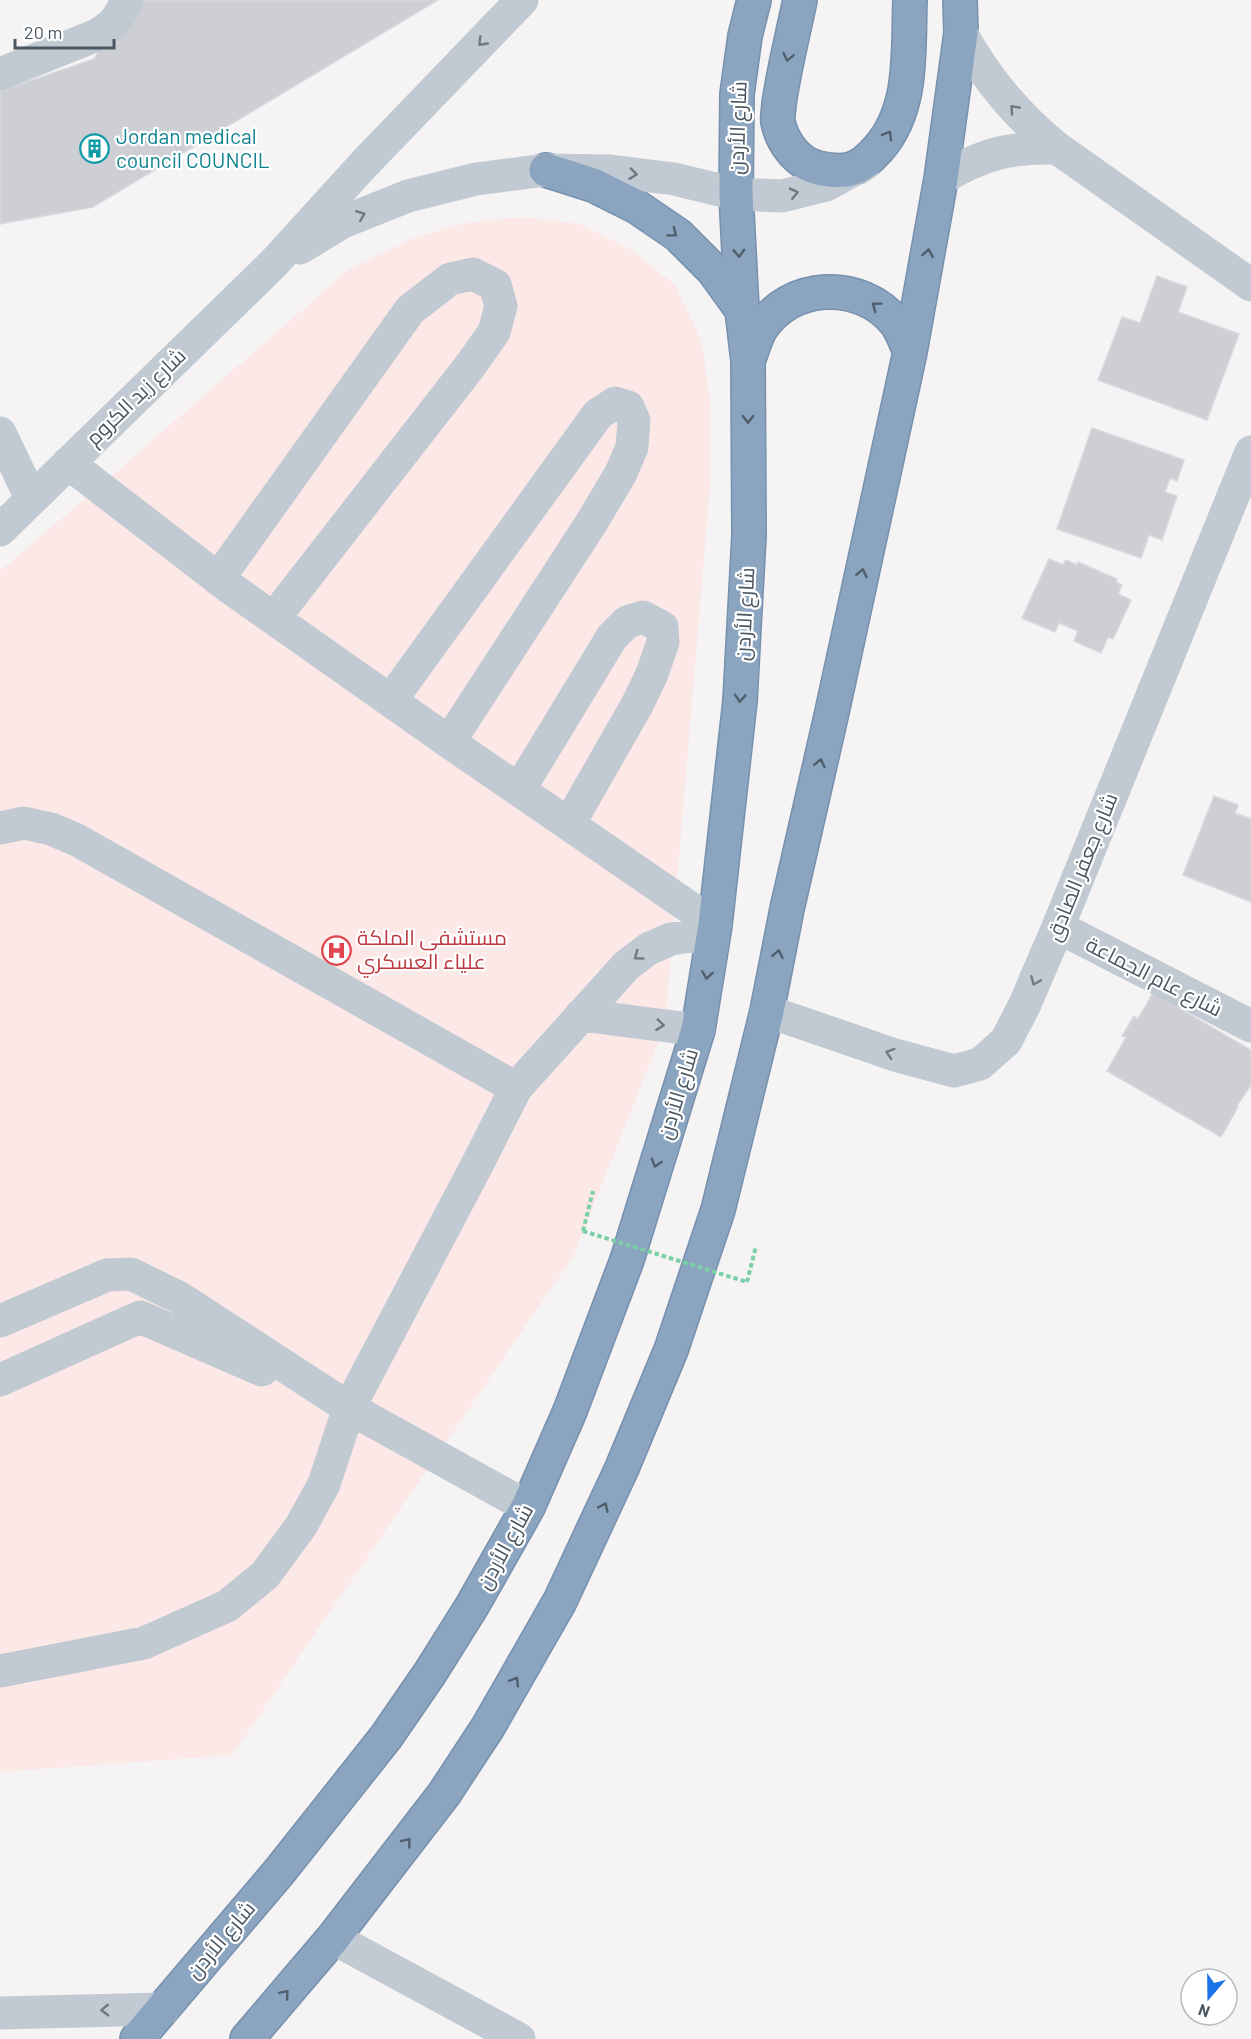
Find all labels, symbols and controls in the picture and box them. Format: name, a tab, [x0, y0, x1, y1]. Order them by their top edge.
scale bar	[15, 12, 114, 50]
text: 20 m	[24, 21, 62, 43]
one-way arrow	[478, 35, 489, 46]
one-way arrow	[782, 52, 795, 62]
street label: شارع الأردن	[722, 81, 754, 175]
one-way arrow	[1010, 105, 1021, 116]
place label: Jordan medical council COUNCIL	[116, 123, 270, 172]
one-way arrow	[881, 131, 892, 141]
building icon: Jordan medical council COUNCIL	[79, 133, 111, 165]
one-way arrow	[629, 167, 638, 180]
one-way arrow	[789, 187, 799, 200]
one-way arrow	[355, 210, 366, 222]
one-way arrow	[666, 225, 677, 236]
one-way arrow	[733, 248, 746, 257]
one-way arrow	[921, 249, 933, 258]
one-way arrow	[872, 302, 883, 313]
street label: شارع زيد الكروم	[80, 342, 192, 452]
one-way arrow	[742, 415, 755, 424]
street label: شارع الأردن	[729, 566, 761, 662]
one-way arrow	[855, 568, 868, 578]
one-way arrow	[734, 693, 747, 702]
one-way arrow	[813, 758, 826, 768]
street label: شارع جعفر الصادق	[1039, 789, 1125, 945]
place label: مستشفى الملكة علياء العسكري	[357, 924, 507, 978]
street label: شارع عام الجماعة	[1081, 931, 1227, 1023]
hospital icon: مستشفى الملكة علياء العسكري	[320, 934, 352, 966]
one-way arrow	[634, 949, 645, 960]
one-way arrow	[771, 949, 784, 959]
one-way arrow	[701, 969, 714, 979]
one-way arrow	[1030, 975, 1042, 986]
one-way arrow	[656, 1018, 665, 1030]
street label: شارع الأردن	[651, 1045, 705, 1143]
one-way arrow	[885, 1048, 896, 1061]
one-way arrow	[651, 1157, 663, 1168]
street label: شارع الأردن	[470, 1499, 540, 1595]
one-way arrow	[597, 1503, 609, 1514]
one-way arrow	[508, 1677, 520, 1687]
one-way arrow	[399, 1838, 410, 1849]
street label: شارع الأردن	[180, 1895, 262, 1985]
north arrow	[1179, 1967, 1239, 2027]
one-way arrow	[277, 1990, 288, 2001]
text: N	[1195, 2001, 1212, 2022]
one-way arrow	[100, 2004, 109, 2017]

